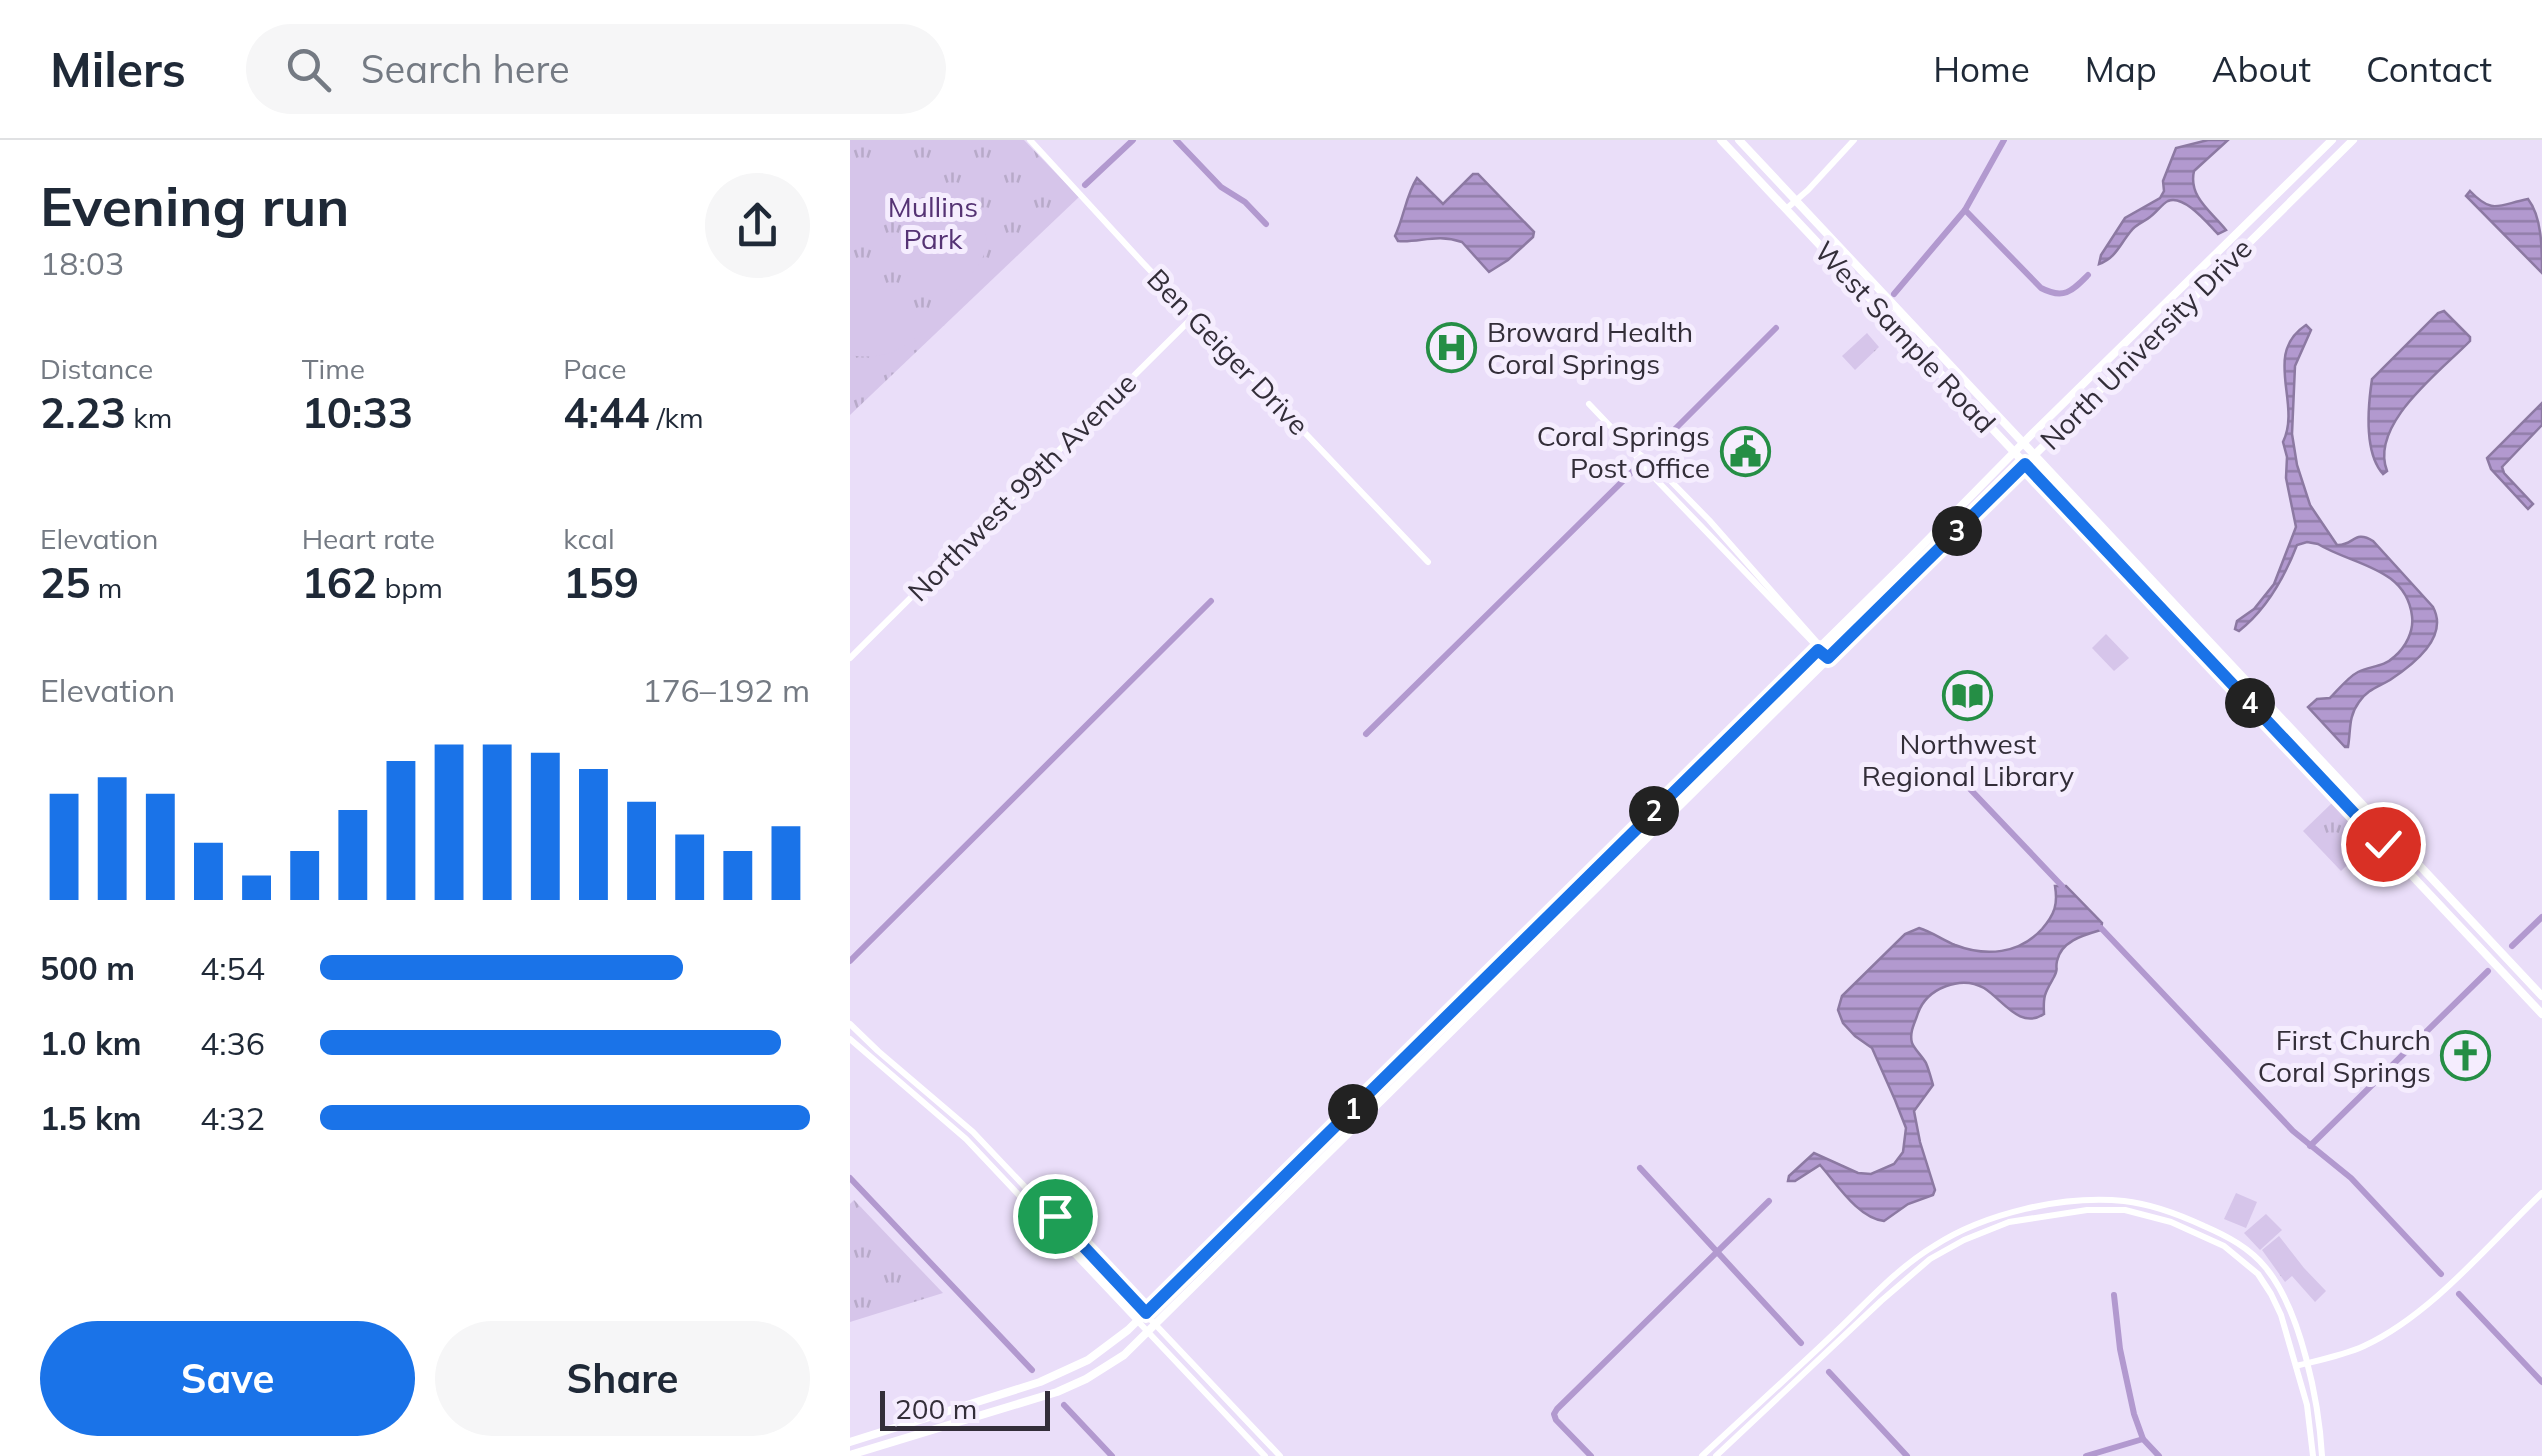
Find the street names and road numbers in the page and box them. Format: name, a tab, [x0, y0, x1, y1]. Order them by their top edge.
street label: North University Drive	[2032, 230, 2259, 457]
street label: West Sample Road	[1808, 234, 2003, 440]
street label: Ben Geiger Drive	[1140, 261, 1317, 442]
street label: Northwest 99th Avenue	[900, 365, 1143, 608]

